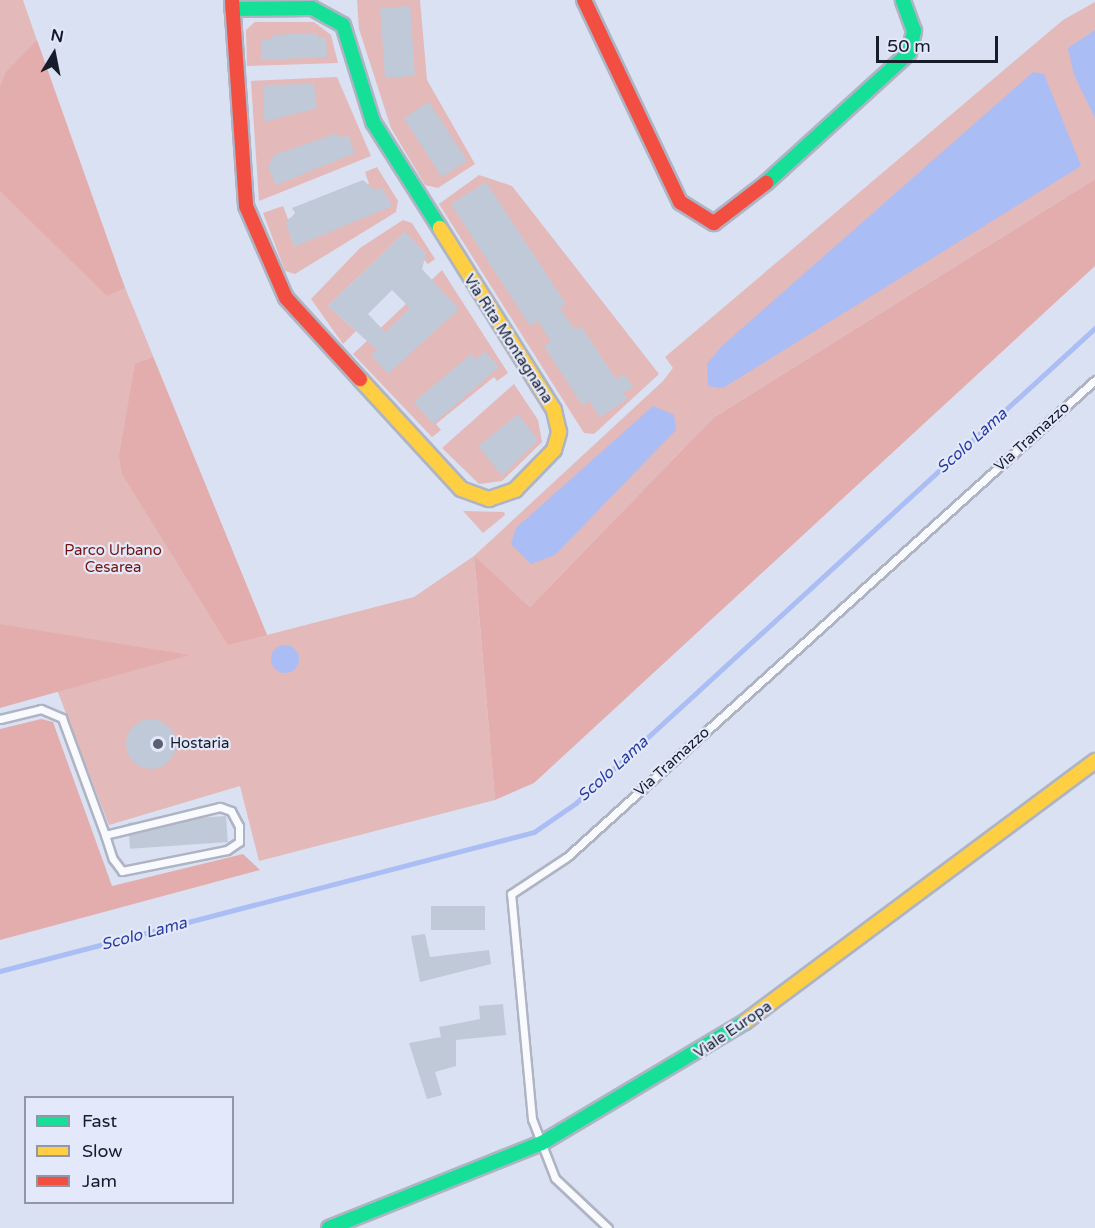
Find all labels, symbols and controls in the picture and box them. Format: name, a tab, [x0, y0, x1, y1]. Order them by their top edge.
north arrow	[24, 24, 84, 84]
scale bar	[879, 24, 1000, 62]
text: N	[49, 25, 65, 47]
text: 50 m	[887, 35, 931, 57]
street label: Via Rita Montagnana	[460, 271, 556, 407]
street label: Via Tramazzo	[991, 399, 1073, 475]
water label: Scolo Lama	[933, 404, 1011, 478]
park label: Parco Urbano Cesarea	[64, 541, 162, 576]
street label: Via Tramazzo	[631, 724, 713, 800]
water label: Scolo Lama	[574, 732, 652, 806]
place label: Hostaria	[170, 735, 229, 753]
marker: Hostaria	[151, 737, 165, 751]
water label: Scolo Lama	[99, 913, 189, 955]
street label: Viale Europa	[691, 997, 775, 1063]
legend	[24, 1096, 234, 1204]
text: Fast	[82, 1110, 117, 1132]
text: Slow	[82, 1140, 123, 1162]
text: Jam	[82, 1170, 117, 1192]

